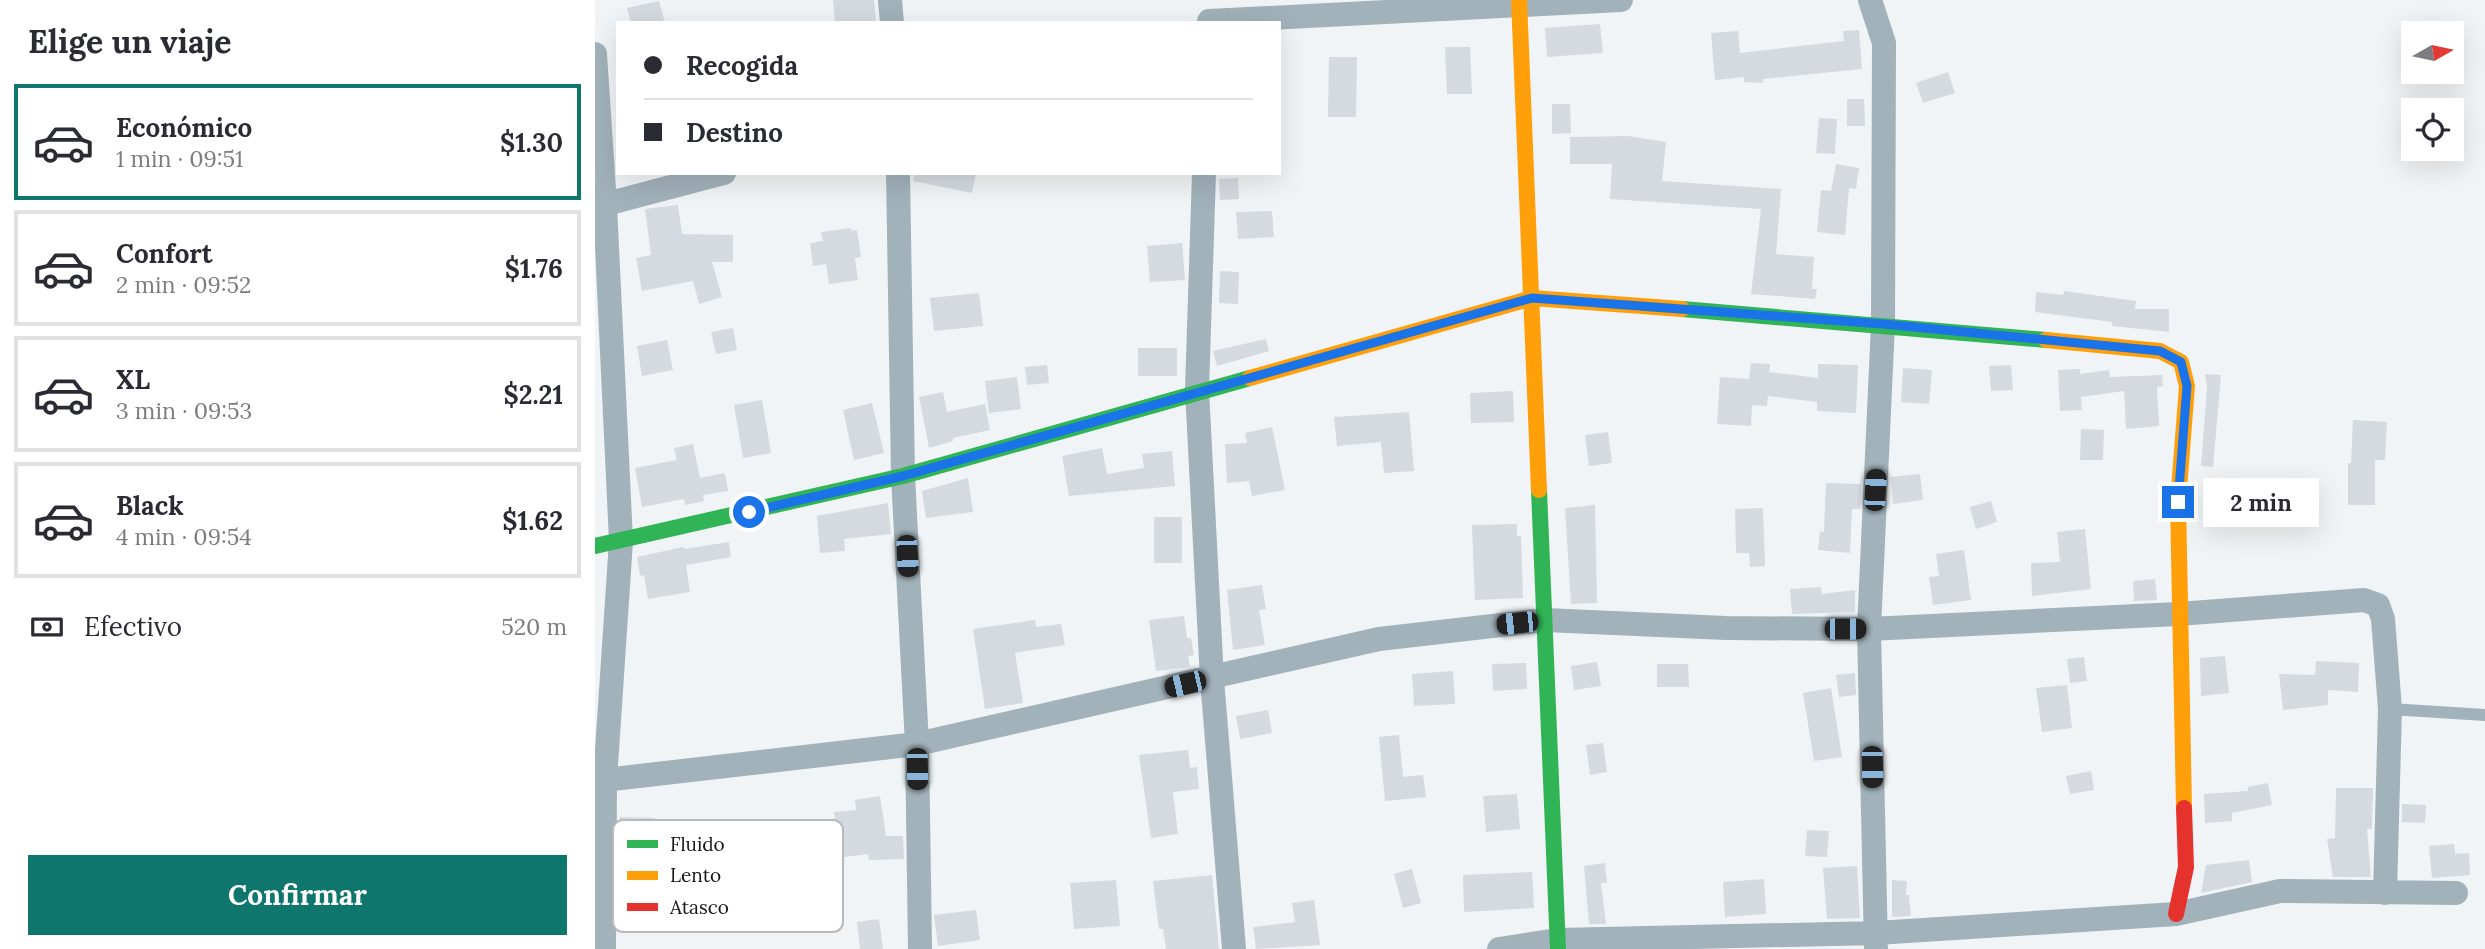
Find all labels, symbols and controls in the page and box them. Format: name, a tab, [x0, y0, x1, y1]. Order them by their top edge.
text: Elige un viaje	[28, 21, 232, 62]
north arrow	[2401, 21, 2464, 84]
map controls	[2401, 21, 2464, 161]
text: Recogida	[686, 49, 798, 82]
button: locate	[2401, 98, 2464, 161]
icon: car	[32, 111, 95, 174]
text: Económico	[116, 111, 252, 144]
text: Destino	[686, 116, 783, 149]
text: $1.30	[500, 126, 563, 159]
text: 1 min · 09:51	[116, 144, 244, 173]
icon: car	[32, 237, 95, 300]
text: Confort	[116, 237, 213, 270]
text: $1.76	[505, 252, 563, 285]
text: 2 min · 09:52	[116, 270, 251, 299]
icon: car	[32, 363, 95, 426]
text: XL	[116, 363, 150, 396]
text: $2.21	[503, 378, 563, 411]
text: 3 min · 09:53	[116, 396, 252, 425]
car	[1864, 468, 1887, 512]
callout: 2 min	[2203, 477, 2318, 526]
route end	[2162, 486, 2194, 518]
text: 2 min	[2230, 488, 2292, 517]
icon: car	[32, 489, 95, 552]
text: Black	[116, 489, 184, 522]
route start	[733, 496, 765, 528]
text: $1.62	[502, 504, 563, 537]
text: 4 min · 09:54	[116, 522, 252, 551]
car	[896, 534, 919, 578]
icon: cash	[28, 608, 66, 646]
text: Efectivo	[84, 610, 182, 643]
car	[1496, 610, 1539, 636]
text: 520 m	[501, 612, 567, 641]
car	[1825, 619, 1867, 640]
car	[1163, 669, 1208, 699]
car	[1862, 746, 1883, 788]
car	[907, 748, 928, 790]
legend	[613, 820, 843, 932]
text: Fluido	[670, 832, 725, 856]
button: Confirmar	[28, 855, 567, 935]
text: Lento	[670, 863, 721, 887]
text: Atasco	[669, 895, 729, 919]

